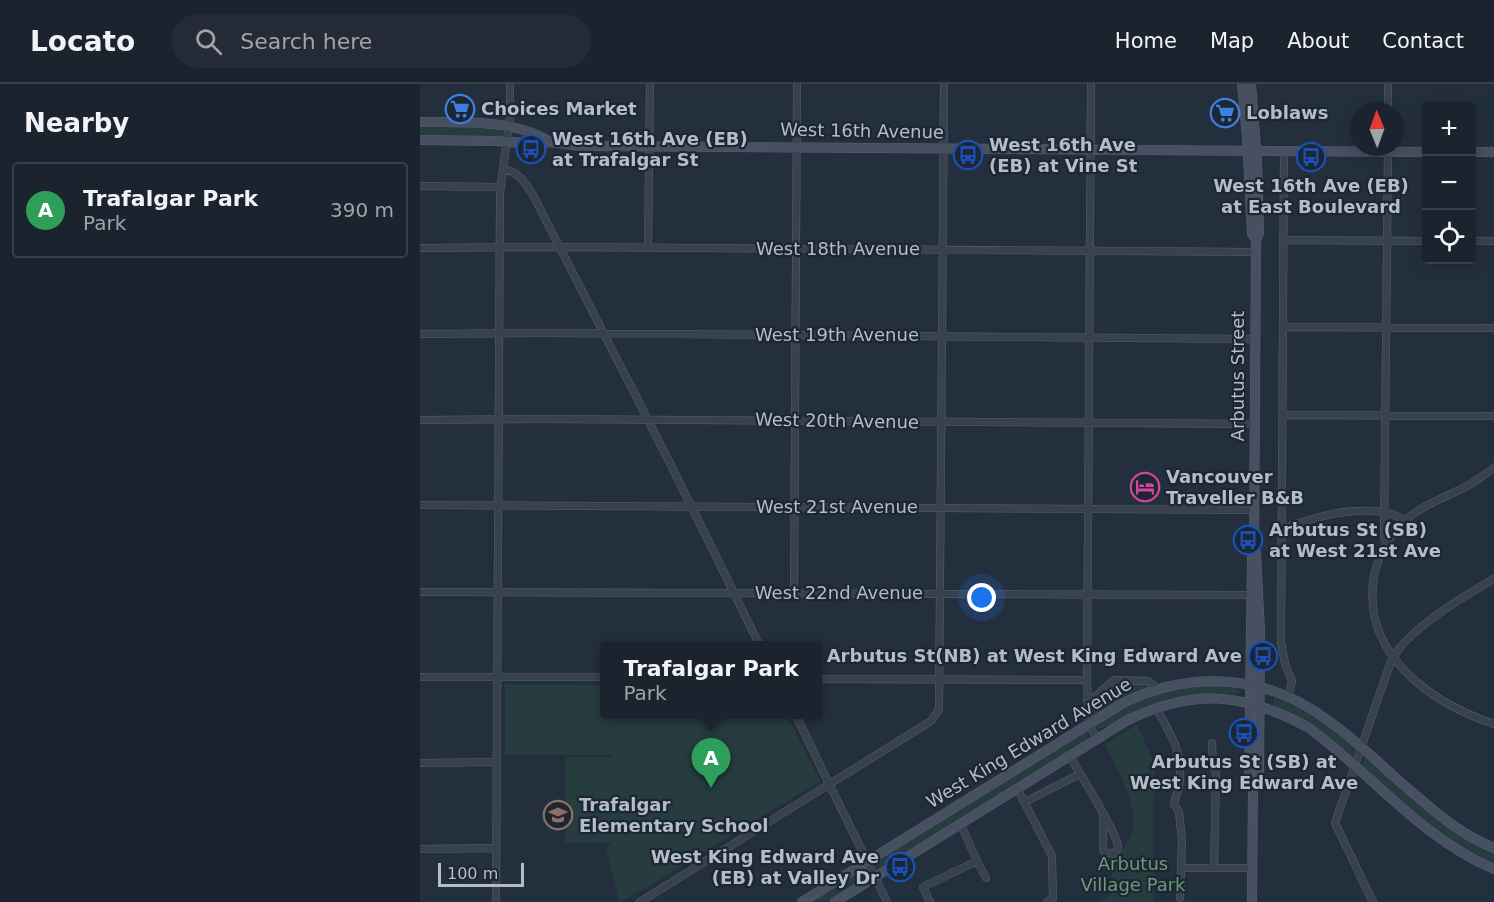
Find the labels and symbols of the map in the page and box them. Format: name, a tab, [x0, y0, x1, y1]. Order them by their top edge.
supermarket icon: Choices Market	[444, 93, 476, 125]
supermarket icon: Loblaws	[1209, 97, 1241, 129]
place label: Choices Market	[481, 98, 637, 119]
place label: Loblaws	[1246, 102, 1328, 123]
north arrow	[1350, 102, 1404, 156]
street label: West 16th Avenue	[780, 119, 944, 142]
place label: West 16th Ave (EB) at Trafalgar St	[552, 128, 748, 170]
bus stop icon: West 16th Ave (EB) at Trafalgar St	[515, 133, 547, 165]
place label: West 16th Ave (EB) at Vine St	[989, 134, 1138, 176]
bus stop icon: West 16th Ave (EB) at Vine St	[952, 139, 984, 171]
bus stop icon: West 16th Ave (EB) at East Boulevard	[1295, 141, 1327, 173]
place label: West 16th Ave (EB) at East Boulevard	[1213, 175, 1409, 217]
street label: West 18th Avenue	[756, 238, 920, 259]
street label: Arbutus Street	[1227, 311, 1248, 441]
street label: West 19th Avenue	[755, 324, 919, 345]
street label: West 20th Avenue	[755, 409, 919, 432]
place label: Vancouver Traveller B&B	[1166, 466, 1304, 508]
hotel icon: Vancouver Traveller B&B	[1129, 471, 1161, 503]
street label: West 21st Avenue	[756, 496, 918, 517]
place label: Arbutus St (SB) at West 21st Ave	[1269, 519, 1441, 561]
bus stop icon: Arbutus St (SB) at West 21st Ave	[1232, 524, 1264, 556]
street label: West 22nd Avenue	[755, 582, 923, 603]
your location	[967, 583, 996, 612]
bus stop icon: Arbutus St(NB) at West King Edward Ave	[1247, 640, 1279, 672]
place label: Arbutus St(NB) at West King Edward Ave	[827, 645, 1242, 666]
street label: West King Edward Avenue	[923, 673, 1135, 812]
bus stop icon: Arbutus St (SB) at West King Edward Ave	[1228, 717, 1260, 749]
pin: A	[692, 738, 730, 788]
place label: Arbutus St (SB) at West King Edward Ave	[1130, 751, 1358, 793]
place label: Trafalgar Elementary School	[579, 794, 768, 836]
school or university icon: Trafalgar Elementary School	[542, 799, 574, 831]
place label: West King Edward Ave (EB) at Valley Dr	[651, 846, 879, 888]
bus stop icon: West King Edward Ave (EB) at Valley Dr	[884, 851, 916, 883]
park label: Arbutus Village Park	[1080, 853, 1186, 895]
scale bar	[438, 860, 524, 888]

